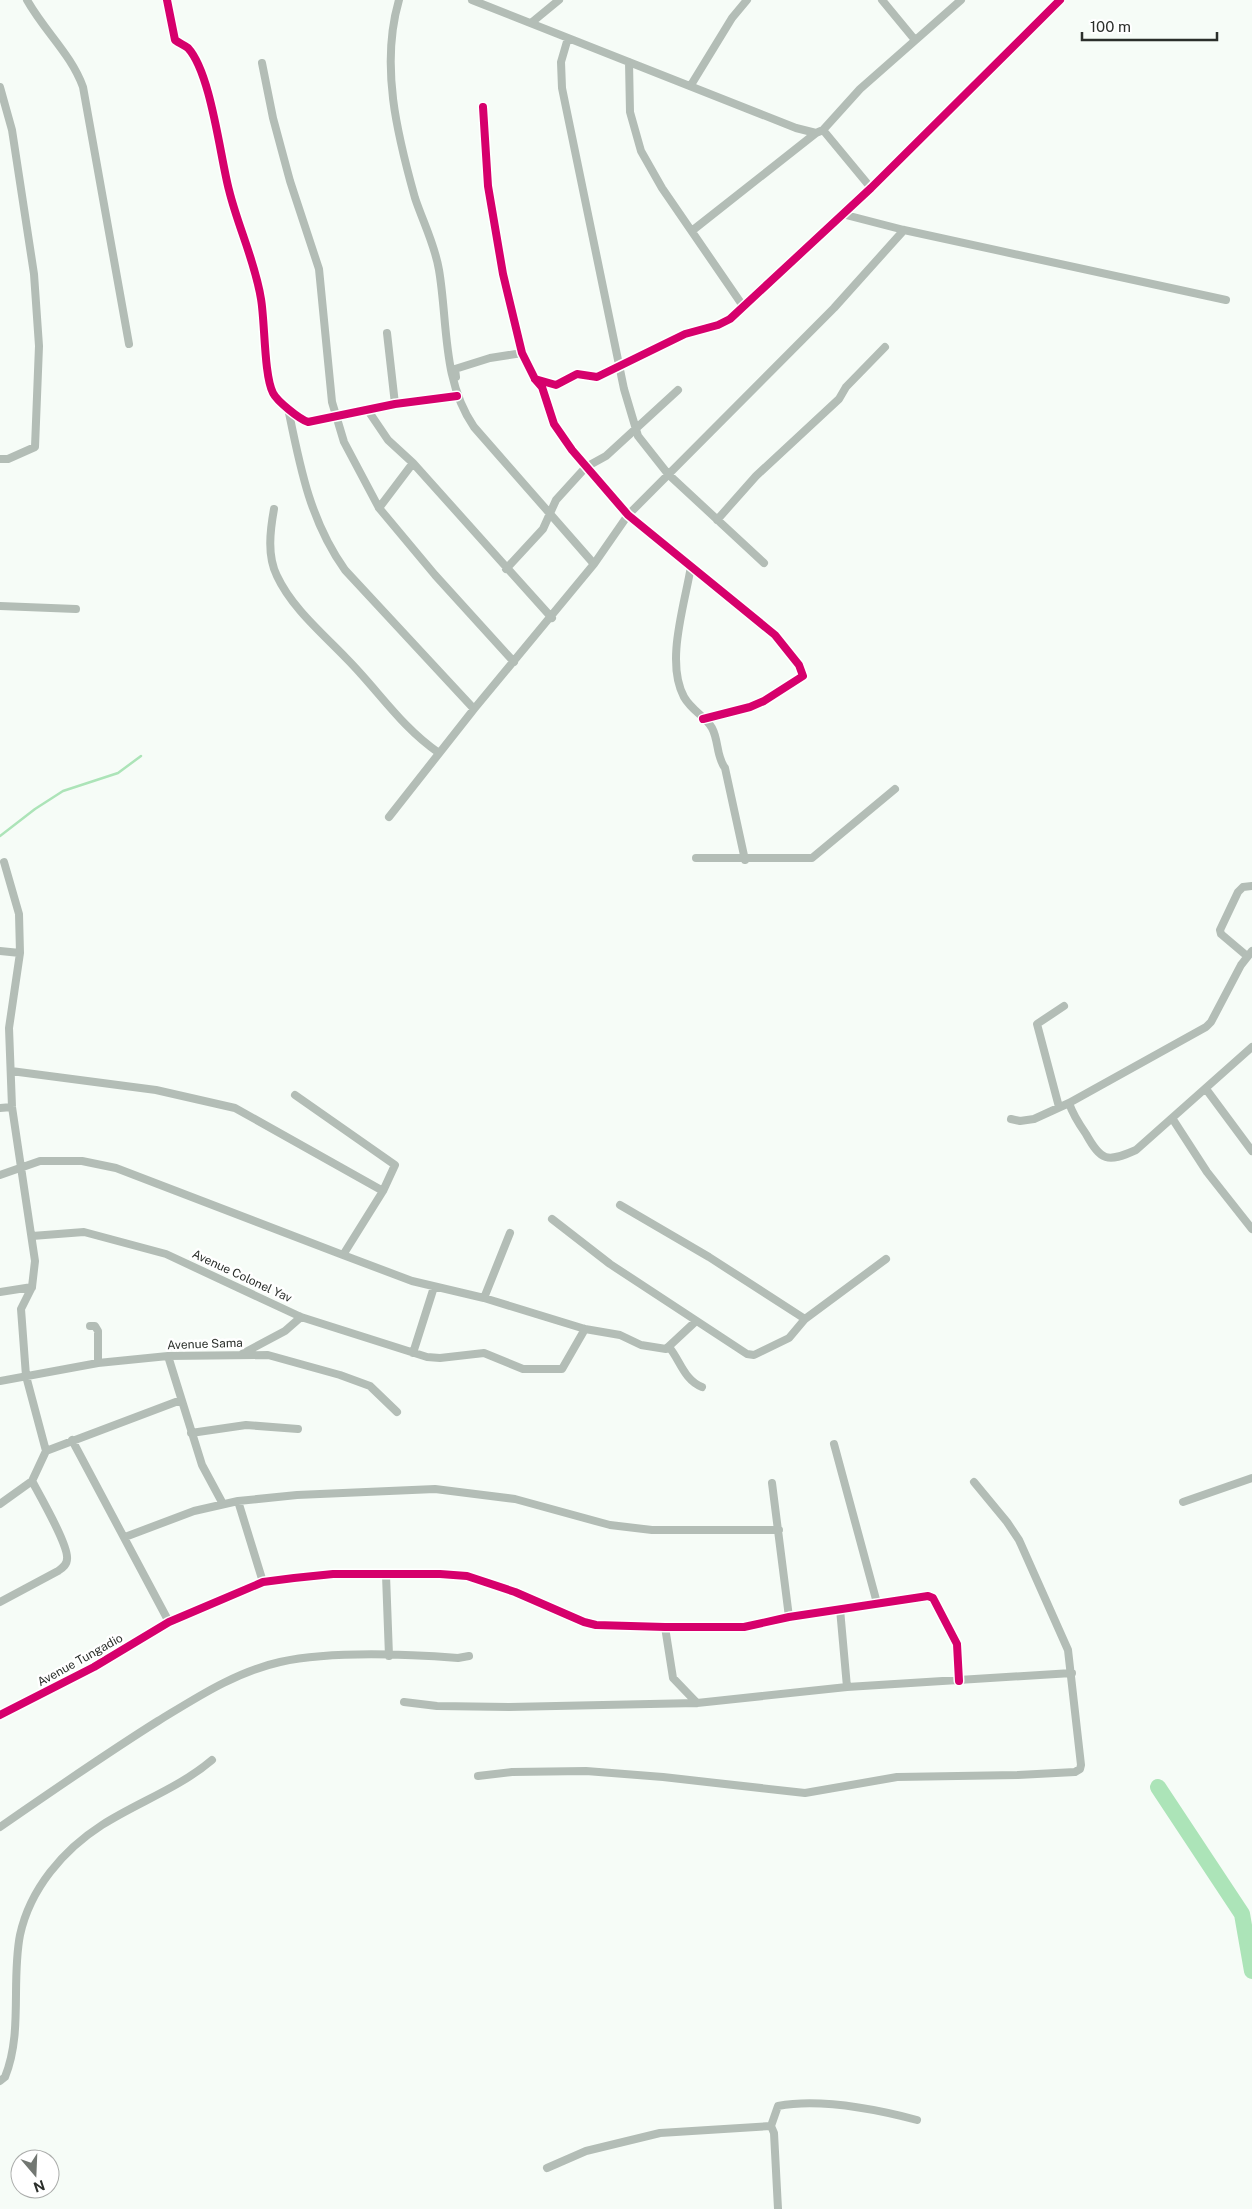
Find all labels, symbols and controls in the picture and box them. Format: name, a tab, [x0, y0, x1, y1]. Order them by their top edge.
scale bar	[1082, 10, 1217, 42]
text: 100 m	[1090, 18, 1131, 35]
street label: Avenue Colonel Yav	[190, 1247, 294, 1305]
street label: Avenue Sama	[167, 1336, 243, 1352]
street label: Avenue Tungadio	[35, 1631, 125, 1689]
north arrow	[10, 2149, 60, 2199]
text: N	[31, 2177, 47, 2196]

